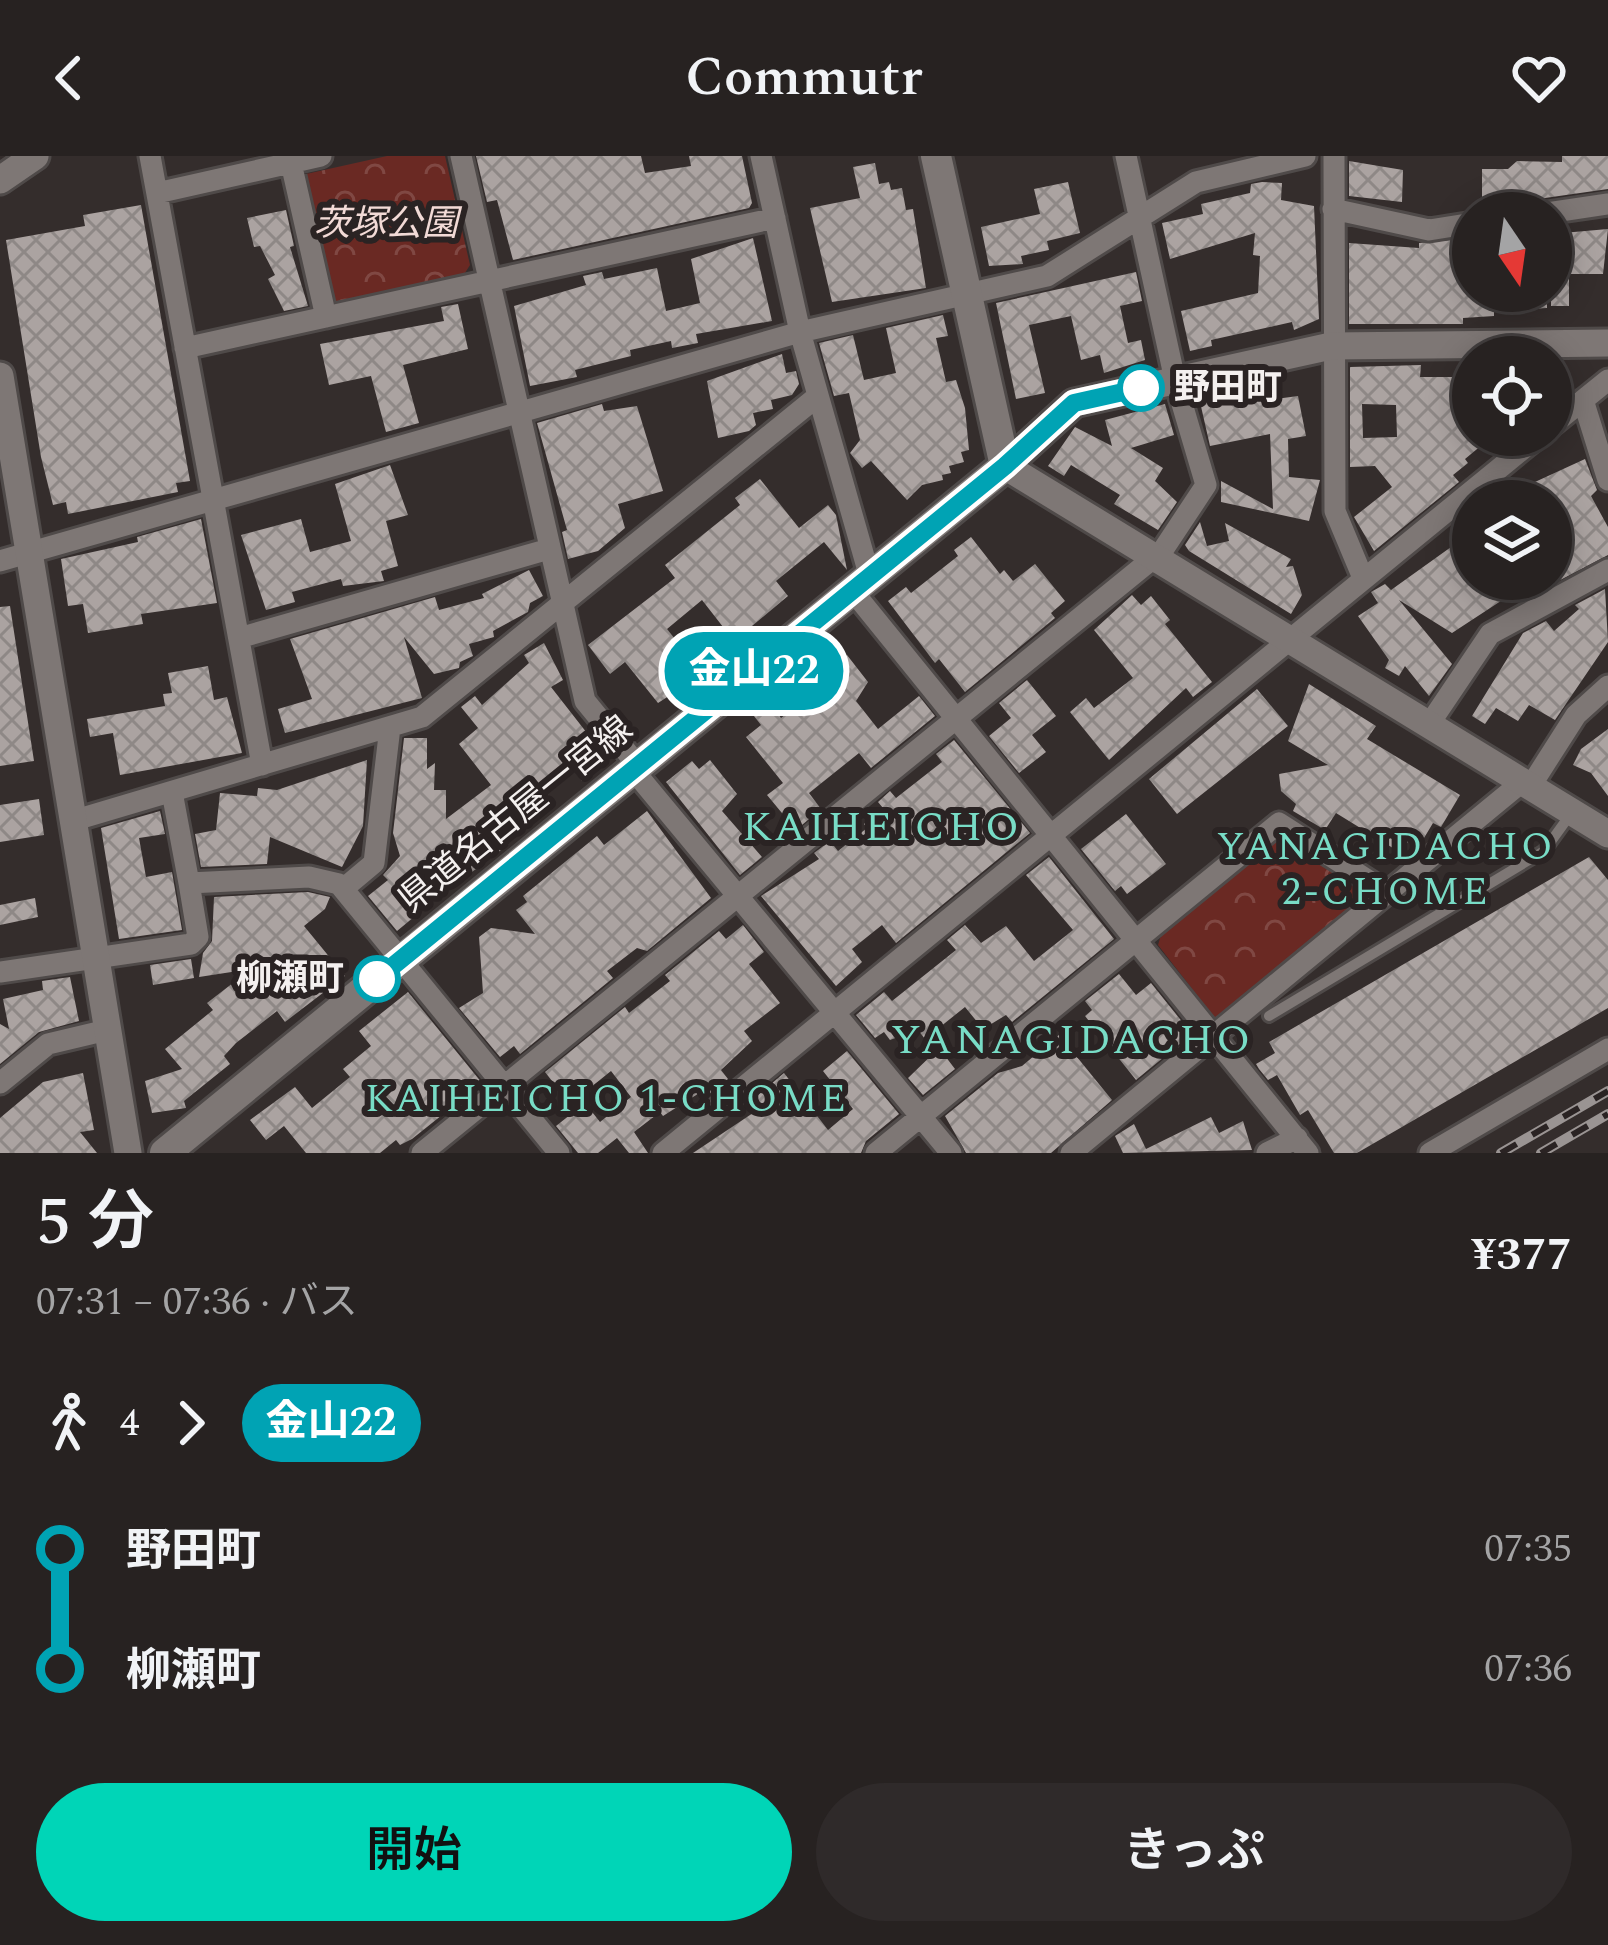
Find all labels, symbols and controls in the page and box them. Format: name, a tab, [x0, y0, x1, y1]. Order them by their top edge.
text: Commutr	[685, 37, 923, 119]
icon: back	[36, 45, 102, 111]
icon: heart	[1506, 45, 1572, 111]
north arrow	[1452, 192, 1572, 312]
map controls	[1452, 192, 1572, 600]
park label: 茨塚公園	[314, 197, 463, 252]
button: locate	[1452, 336, 1572, 456]
place label: 野田町	[1174, 361, 1282, 416]
marker: 野田町	[1119, 366, 1163, 410]
button: layers	[1452, 480, 1572, 600]
line badge: 金山22	[670, 632, 838, 710]
text: 金山22	[688, 639, 820, 702]
street label: 県道名古屋一宮線	[387, 703, 645, 927]
district label: KAIHEICHO	[742, 796, 1022, 859]
district label: YANAGIDACHO 2-CHOME	[1217, 818, 1555, 922]
place label: 柳瀬町	[236, 952, 344, 1007]
marker: 柳瀬町	[355, 957, 399, 1001]
district label: YANAGIDACHO	[891, 1009, 1253, 1072]
district label: KAIHEICHO 1-CHOME	[365, 1070, 849, 1129]
text: 5 分	[36, 1173, 154, 1274]
text: ¥377	[1471, 1221, 1572, 1290]
text: 07:31 – 07:36 · バス	[36, 1273, 358, 1332]
icon: walk	[36, 1390, 102, 1456]
icon: forward	[158, 1390, 224, 1456]
text: 金山22	[266, 1391, 397, 1454]
text: 4	[120, 1394, 140, 1453]
text: 野田町	[126, 1517, 261, 1586]
text: 07:35	[1484, 1520, 1572, 1579]
text: 柳瀬町	[126, 1637, 261, 1706]
text: 07:36	[1484, 1640, 1572, 1699]
button: 開始	[36, 1783, 792, 1921]
button: きっぷ	[816, 1783, 1572, 1921]

